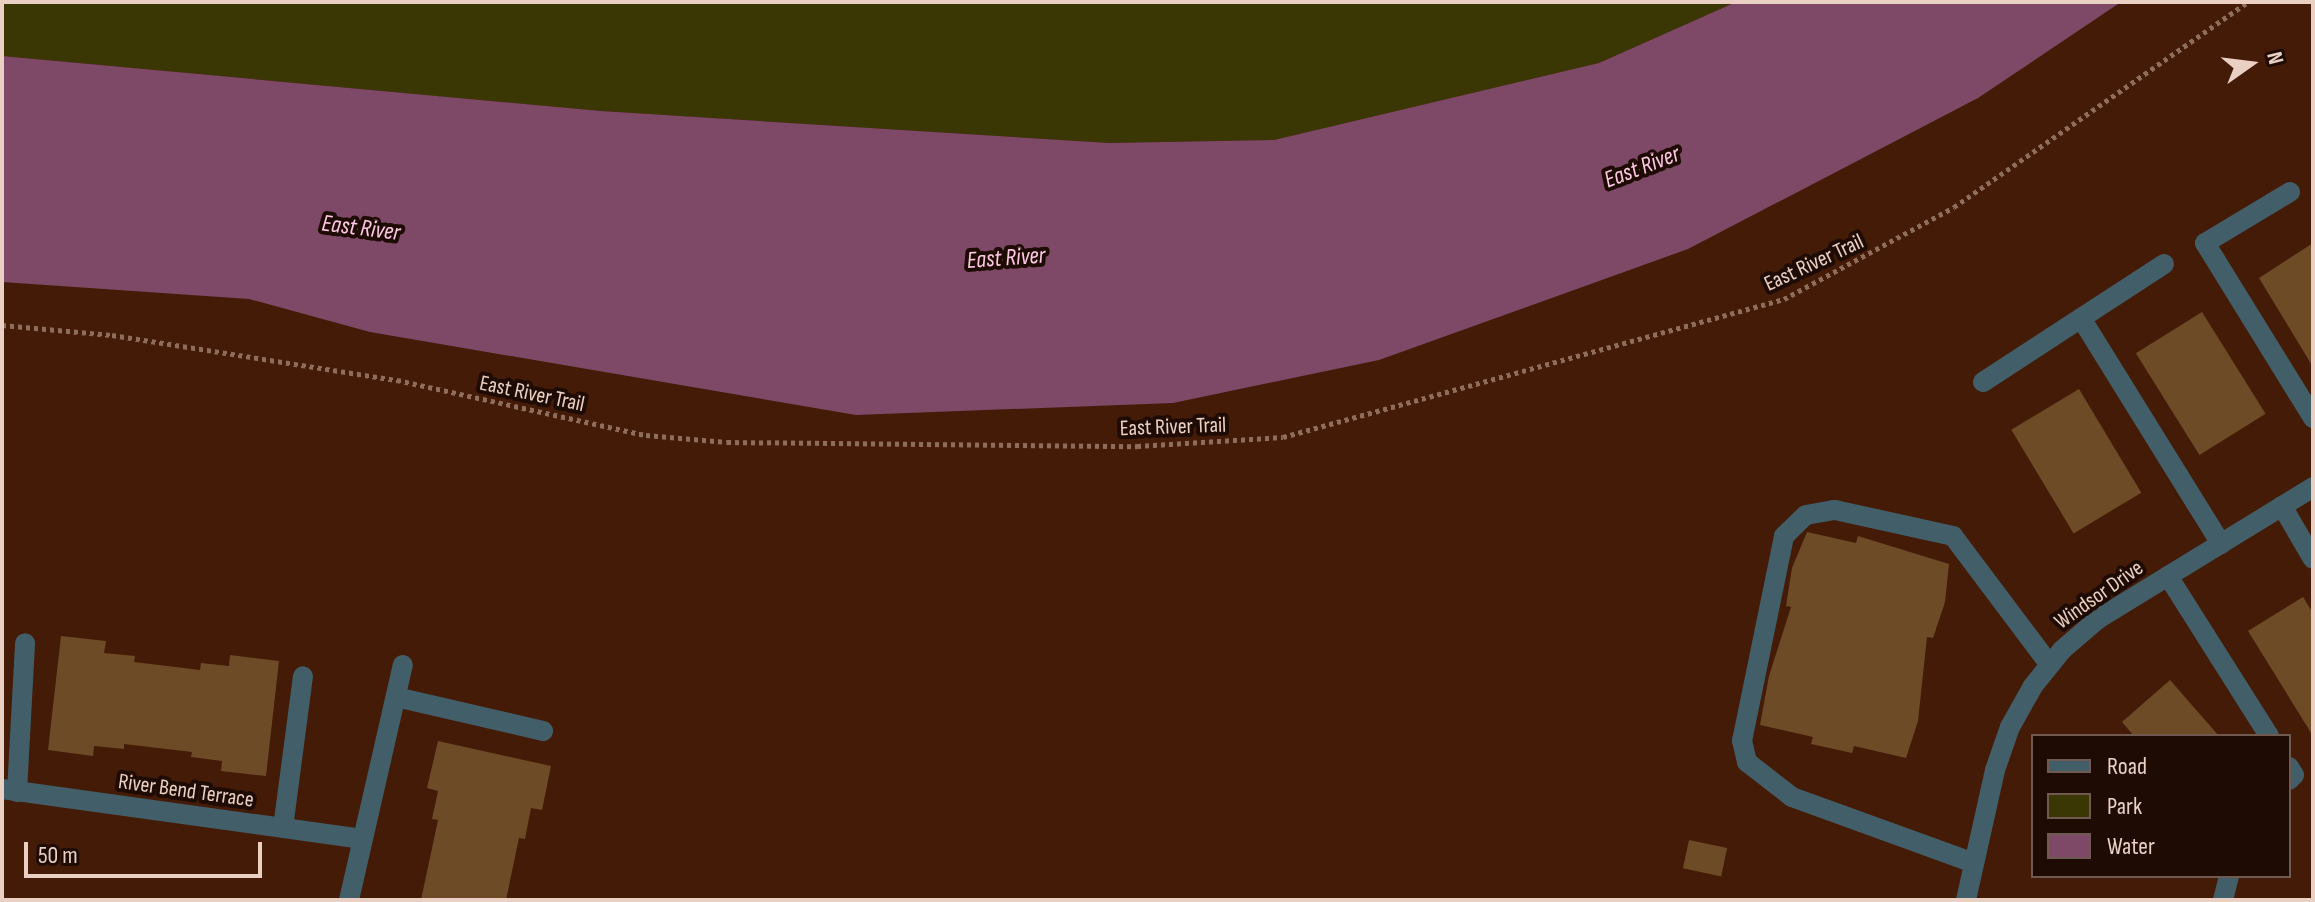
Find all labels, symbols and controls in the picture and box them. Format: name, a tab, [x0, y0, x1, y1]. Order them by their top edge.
north arrow	[2211, 24, 2291, 104]
text: N	[2260, 49, 2289, 67]
water label: East River	[1600, 139, 1684, 195]
water label: East River	[320, 209, 402, 247]
street label: East River Trail	[1760, 229, 1868, 297]
water label: East River	[966, 241, 1046, 275]
street label: East River Trail	[477, 370, 587, 418]
street label: East River Trail	[1119, 412, 1227, 442]
street label: Windsor Drive	[2050, 555, 2148, 635]
legend	[2031, 734, 2291, 878]
text: Road	[2107, 752, 2147, 781]
street label: River Bend Terrace	[117, 768, 255, 814]
text: Park	[2107, 792, 2142, 821]
scale bar	[28, 826, 266, 876]
text: Water	[2107, 832, 2155, 861]
text: 50 m	[38, 841, 78, 870]

